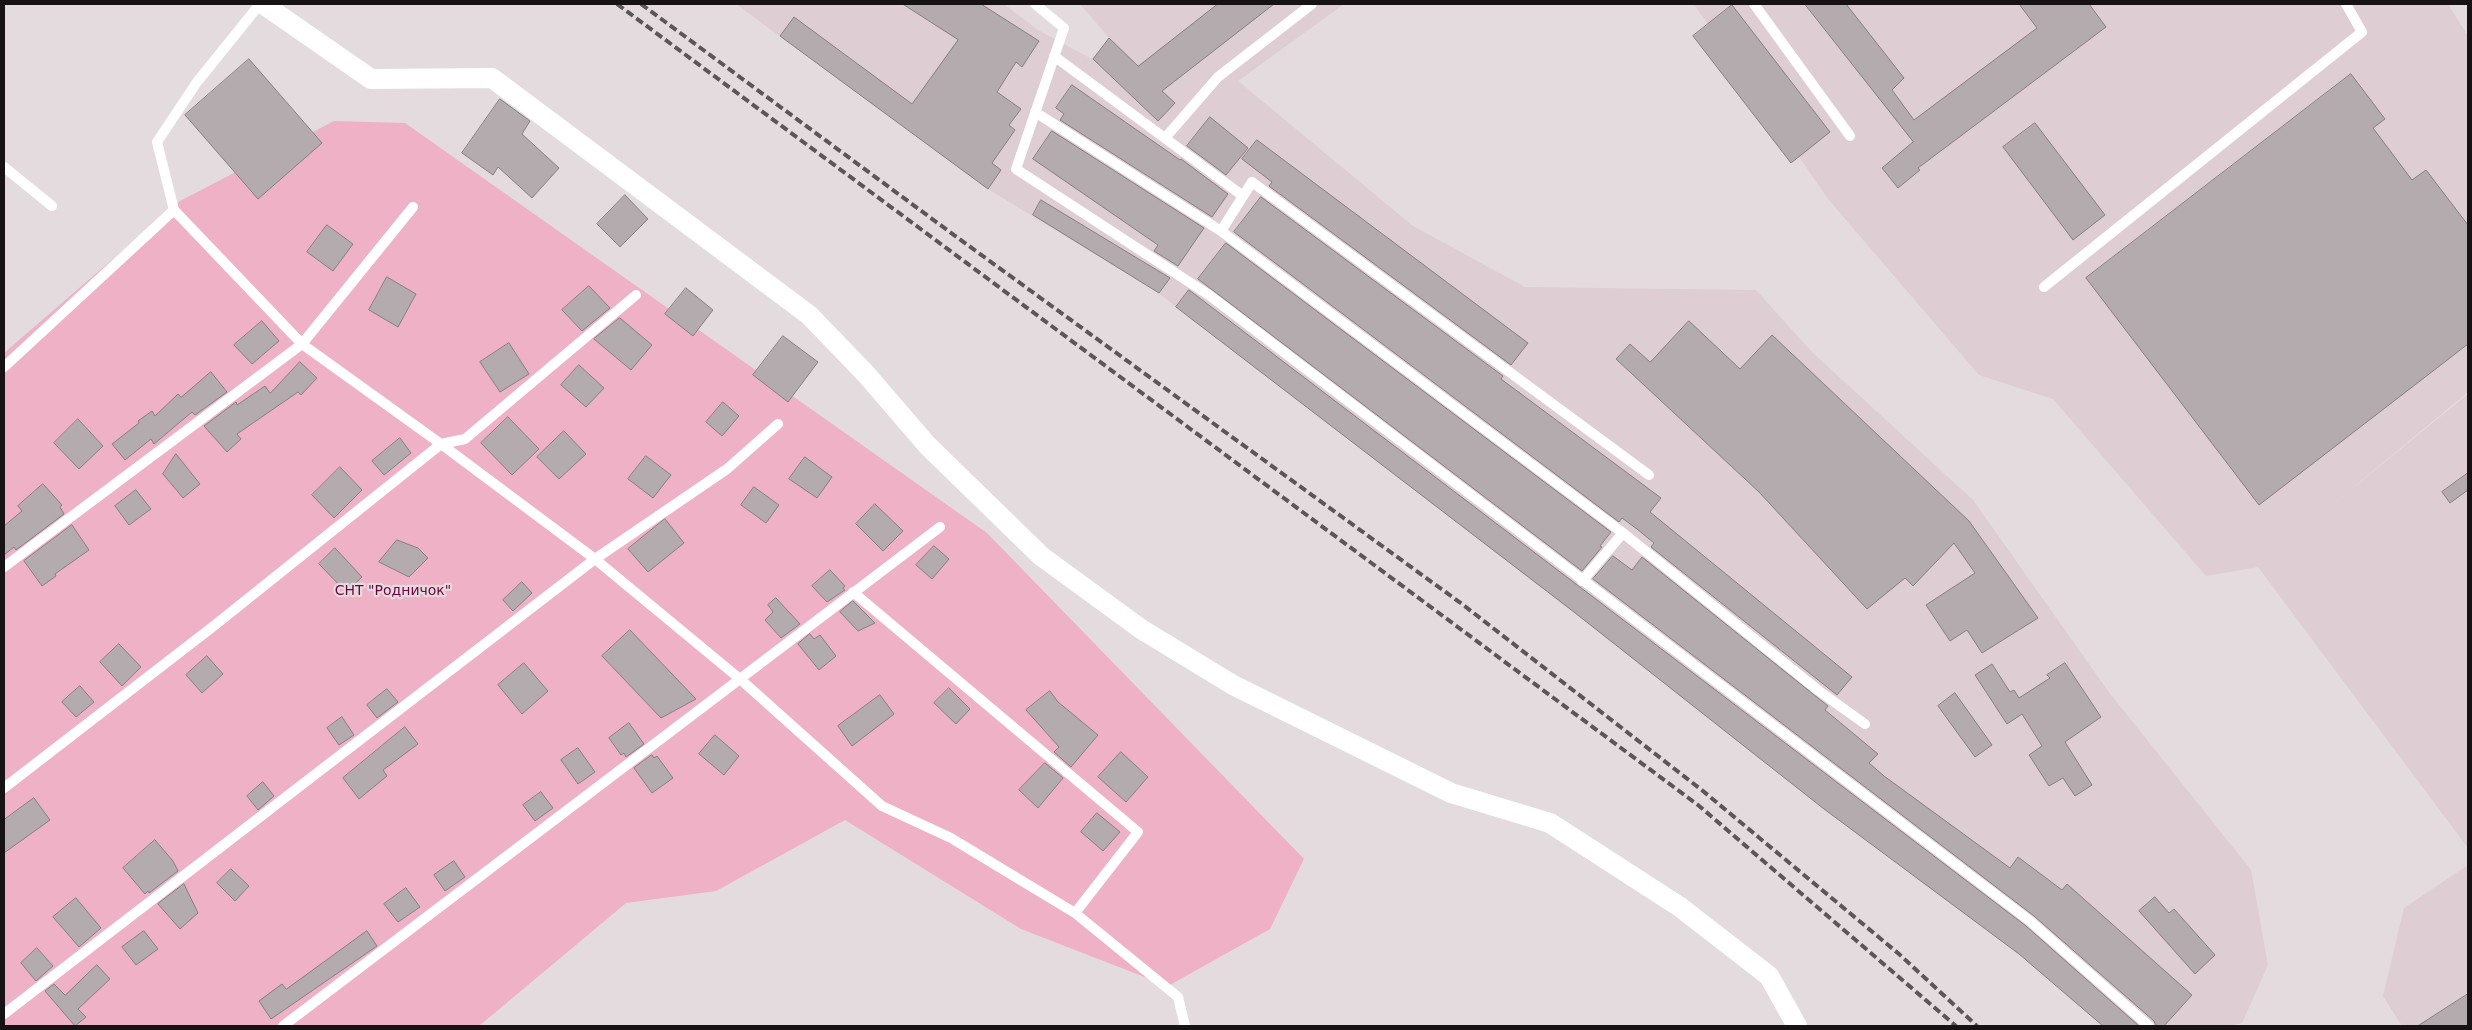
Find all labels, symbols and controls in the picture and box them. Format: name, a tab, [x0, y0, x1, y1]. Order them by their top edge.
park label: СНТ "Родничок"	[335, 583, 451, 599]

